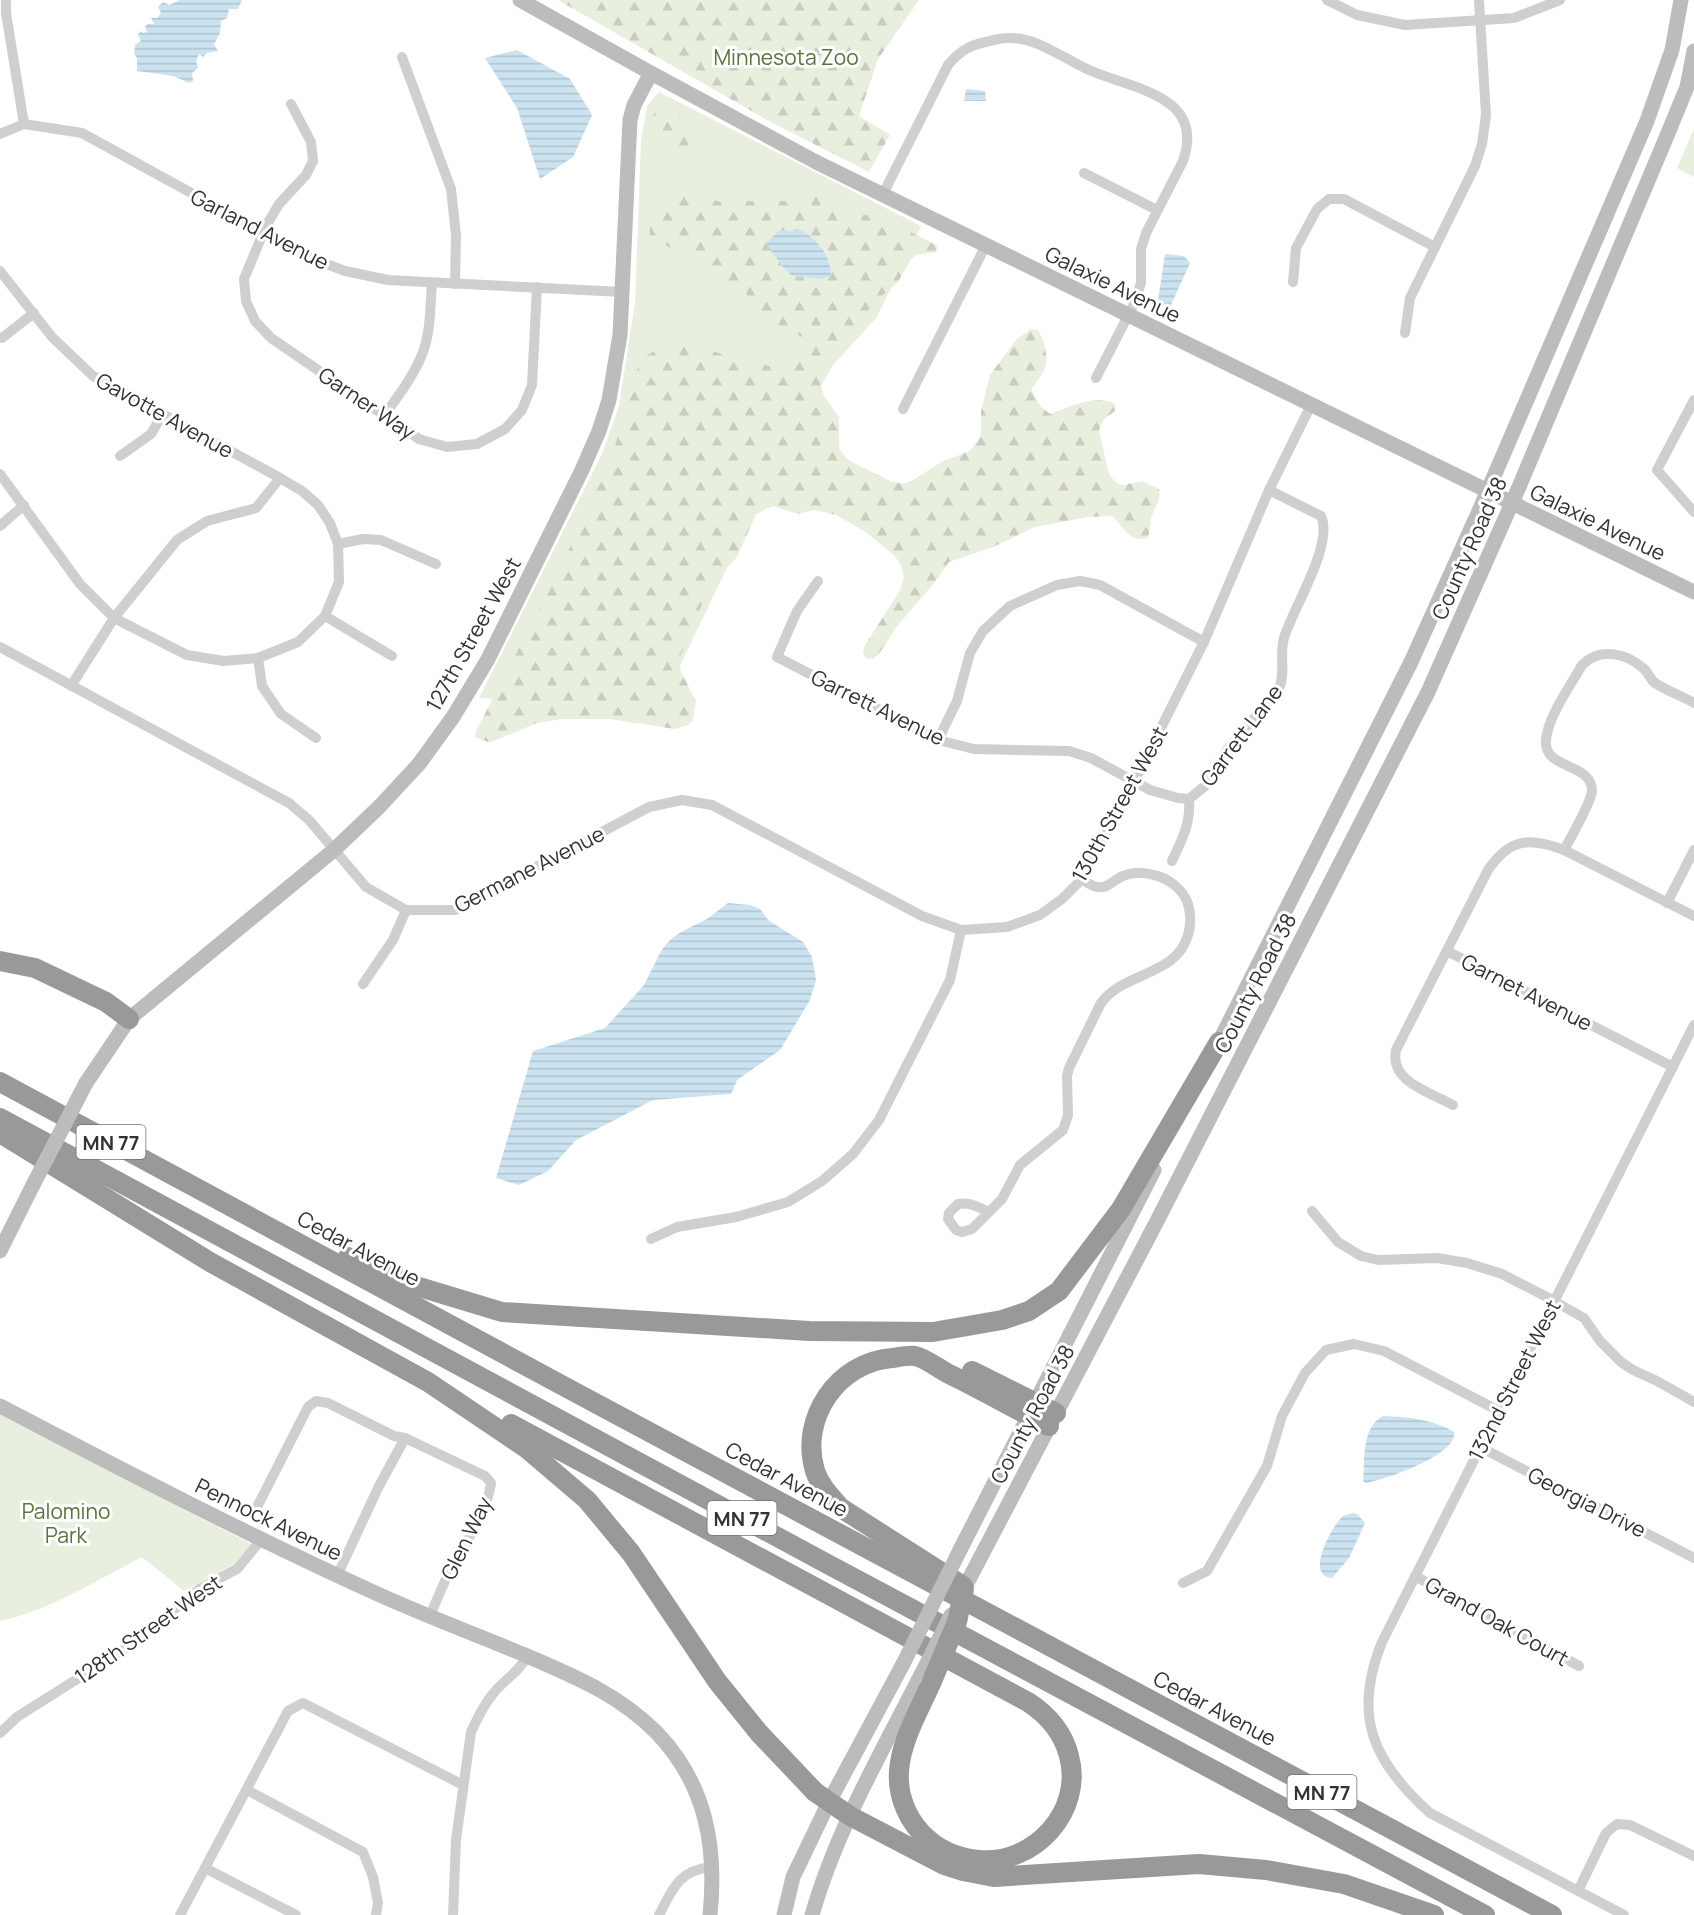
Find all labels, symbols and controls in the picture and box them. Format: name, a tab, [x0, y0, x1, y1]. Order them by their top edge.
park label: Minnesota Zoo	[713, 43, 859, 71]
street label: Garland Avenue	[186, 182, 334, 276]
street label: Galaxie Avenue	[1041, 239, 1185, 329]
street label: Garner Way	[313, 360, 421, 446]
street label: Gavotte Avenue	[91, 366, 239, 464]
street label: County Road 38	[1425, 472, 1513, 624]
street label: Galaxie Avenue	[1526, 477, 1670, 567]
street label: 127th Street West	[419, 552, 527, 716]
street label: Garrett Avenue	[807, 663, 949, 751]
street label: Garrett Lane	[1194, 678, 1288, 792]
street label: 130th Street West	[1065, 721, 1173, 887]
street label: Germane Avenue	[449, 819, 609, 919]
street label: County Road 38	[1208, 908, 1302, 1058]
street label: Garnet Avenue	[1457, 947, 1597, 1037]
road number: MN 77	[76, 1125, 146, 1159]
street label: Cedar Avenue	[293, 1204, 425, 1292]
street label: 132nd Street West	[1461, 1295, 1567, 1465]
street label: County Road 38	[984, 1340, 1080, 1488]
street label: Cedar Avenue	[721, 1435, 853, 1523]
street label: Georgia Drive	[1523, 1460, 1651, 1544]
street label: Pennock Avenue	[191, 1471, 347, 1567]
street label: Glen Way	[434, 1492, 498, 1584]
park label: Palomino Park	[22, 1497, 110, 1549]
road number: MN 77	[708, 1501, 777, 1535]
street label: 128th Street West	[69, 1568, 227, 1690]
street label: Grand Oak Court	[1420, 1570, 1574, 1672]
street label: Cedar Avenue	[1149, 1664, 1281, 1752]
road number: MN 77	[1288, 1775, 1356, 1809]

